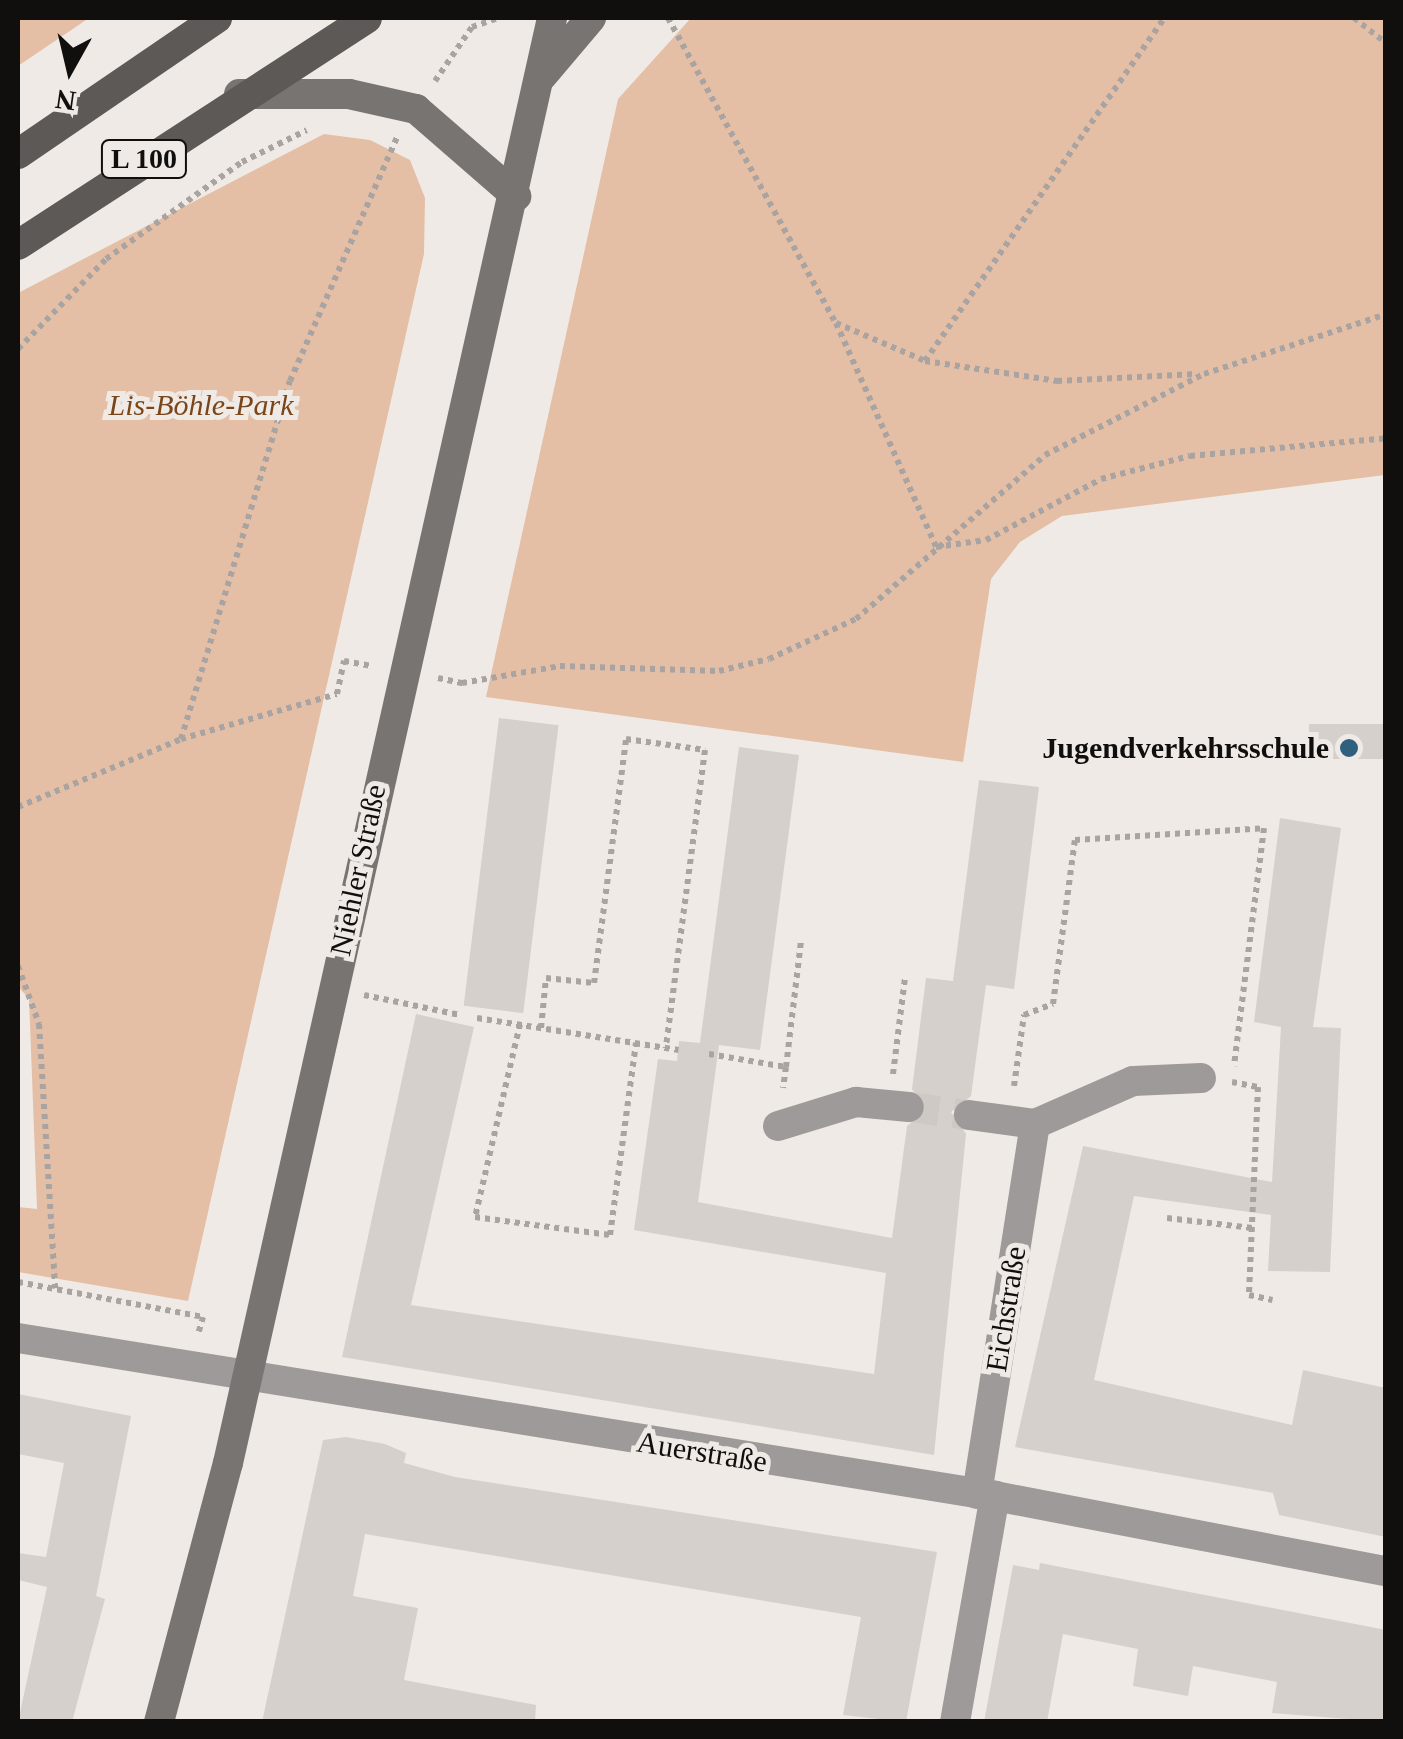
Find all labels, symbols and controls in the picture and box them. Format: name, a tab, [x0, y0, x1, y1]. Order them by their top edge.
north arrow	[20, 20, 120, 120]
text: N	[54, 83, 78, 117]
road number: L 100	[99, 136, 189, 182]
park label: Lis-Böhle-Park	[109, 387, 293, 423]
place label: Jugendverkehrsschule	[1042, 730, 1329, 766]
marker: Jugendverkehrsschule	[1338, 737, 1360, 759]
street label: Niehler Straße	[322, 781, 394, 959]
street label: Eichstraße	[978, 1244, 1034, 1374]
street label: Auerstraße	[634, 1424, 770, 1480]

